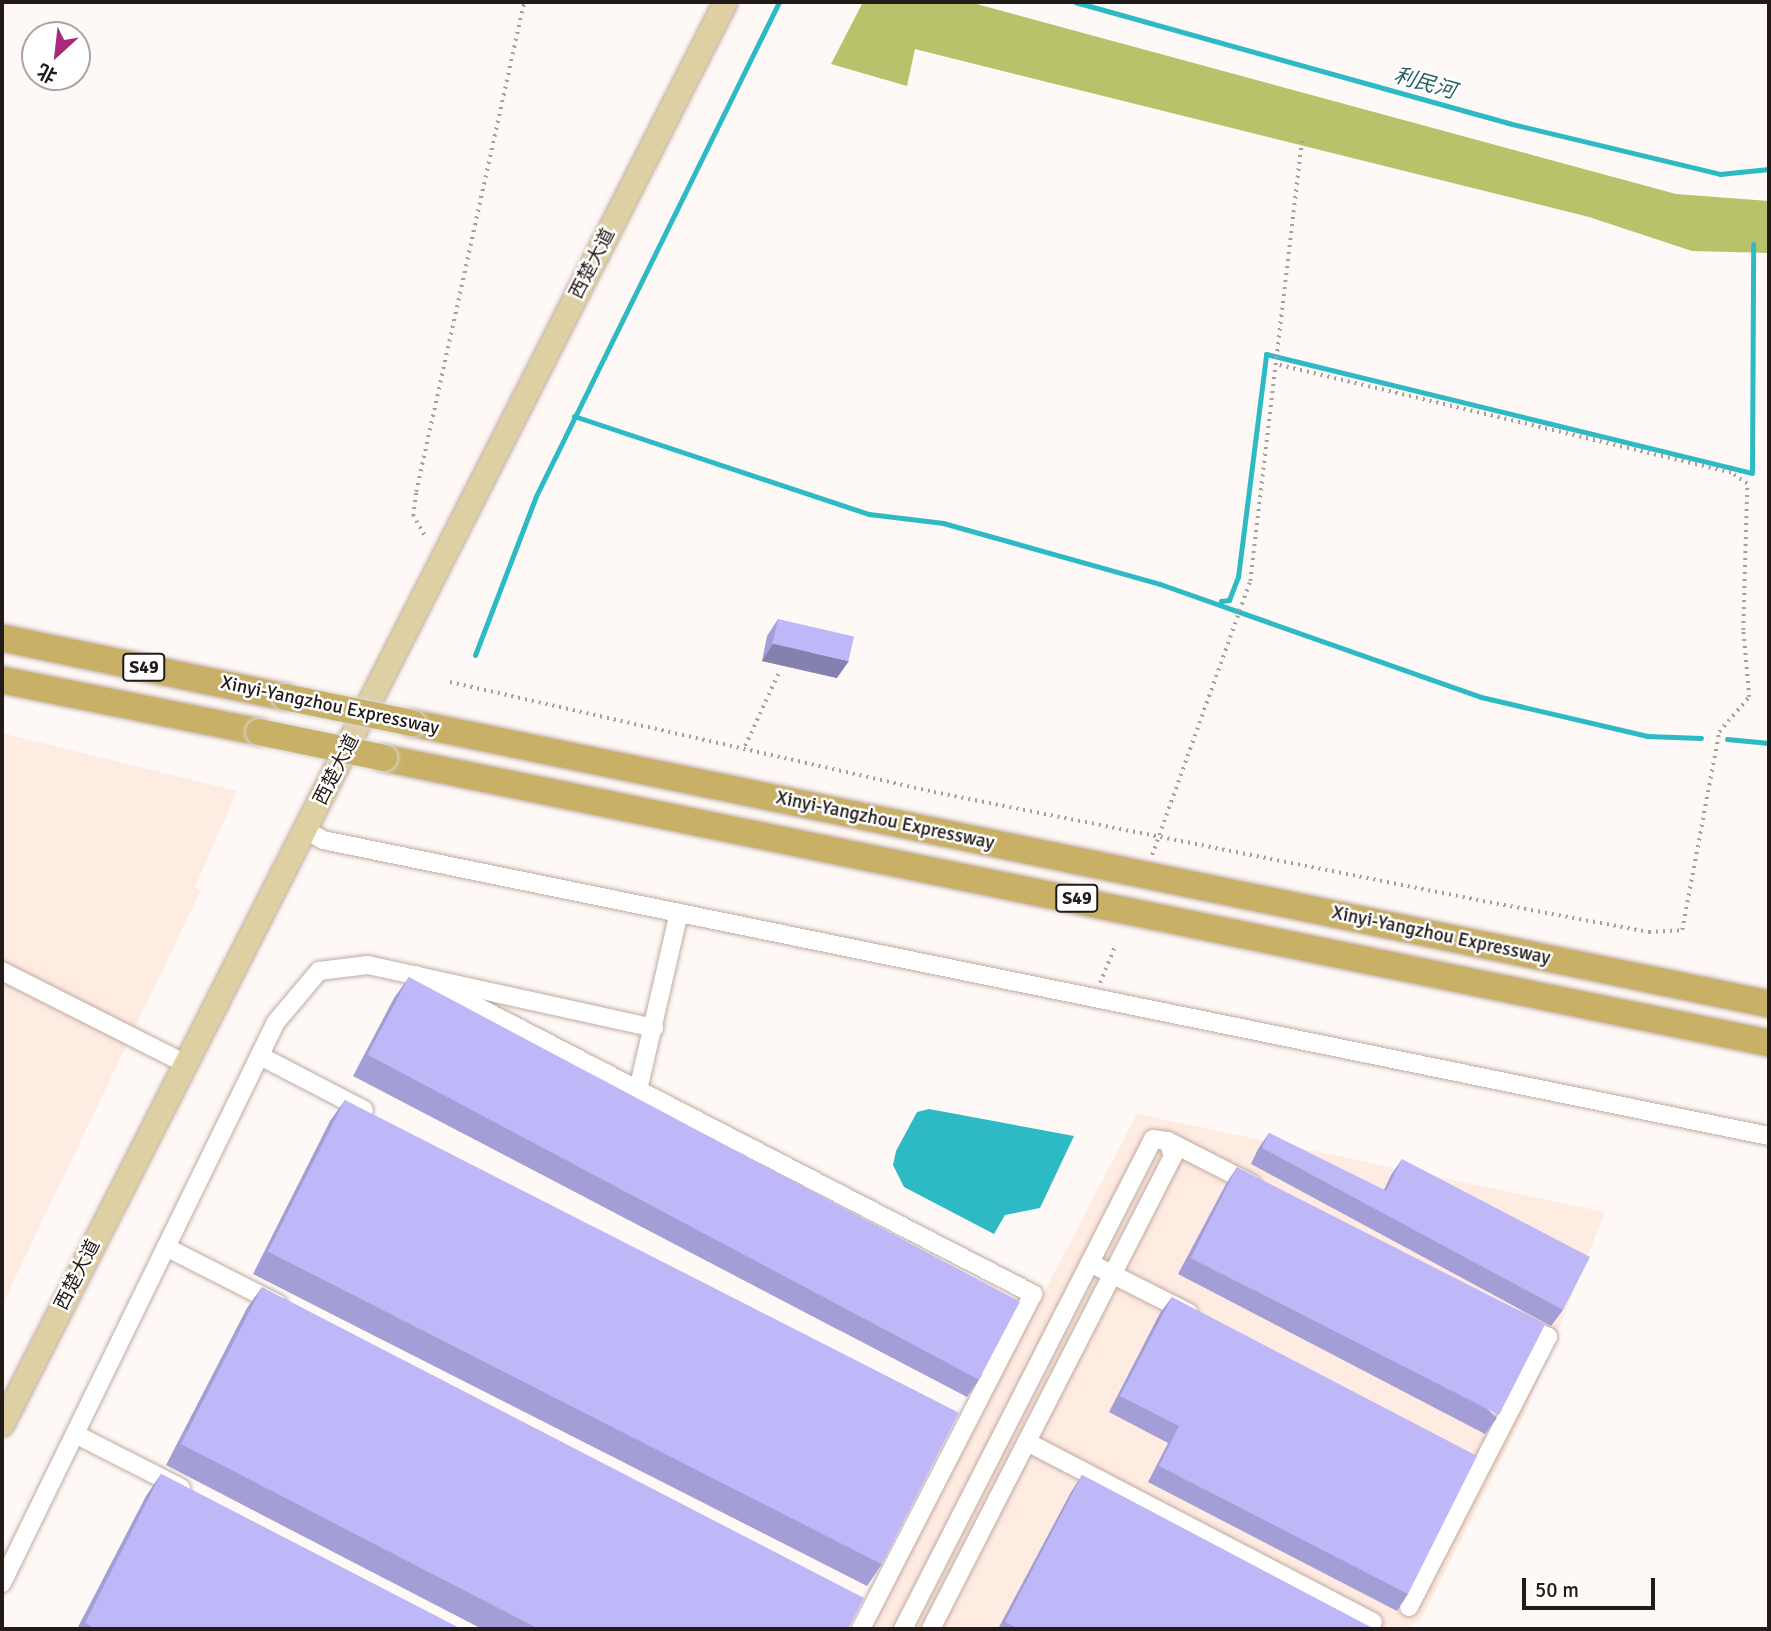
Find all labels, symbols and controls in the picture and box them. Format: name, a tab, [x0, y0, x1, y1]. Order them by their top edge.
north arrow	[21, 21, 91, 91]
text: 北	[33, 58, 61, 88]
water label: 利民河	[1391, 62, 1459, 104]
street label: 西楚大道	[566, 225, 620, 303]
road number: S49	[121, 652, 167, 682]
street label: Xinyi-Yangzhou Expressway	[219, 672, 441, 740]
street label: 西楚大道	[310, 731, 364, 809]
street label: Xinyi-Yangzhou Expressway	[774, 787, 996, 855]
road number: S49	[1054, 884, 1100, 912]
street label: Xinyi-Yangzhou Expressway	[1330, 902, 1552, 970]
street label: 西楚大道	[51, 1236, 105, 1314]
scale bar	[1526, 1564, 1659, 1608]
text: 50 m	[1535, 1577, 1579, 1603]

